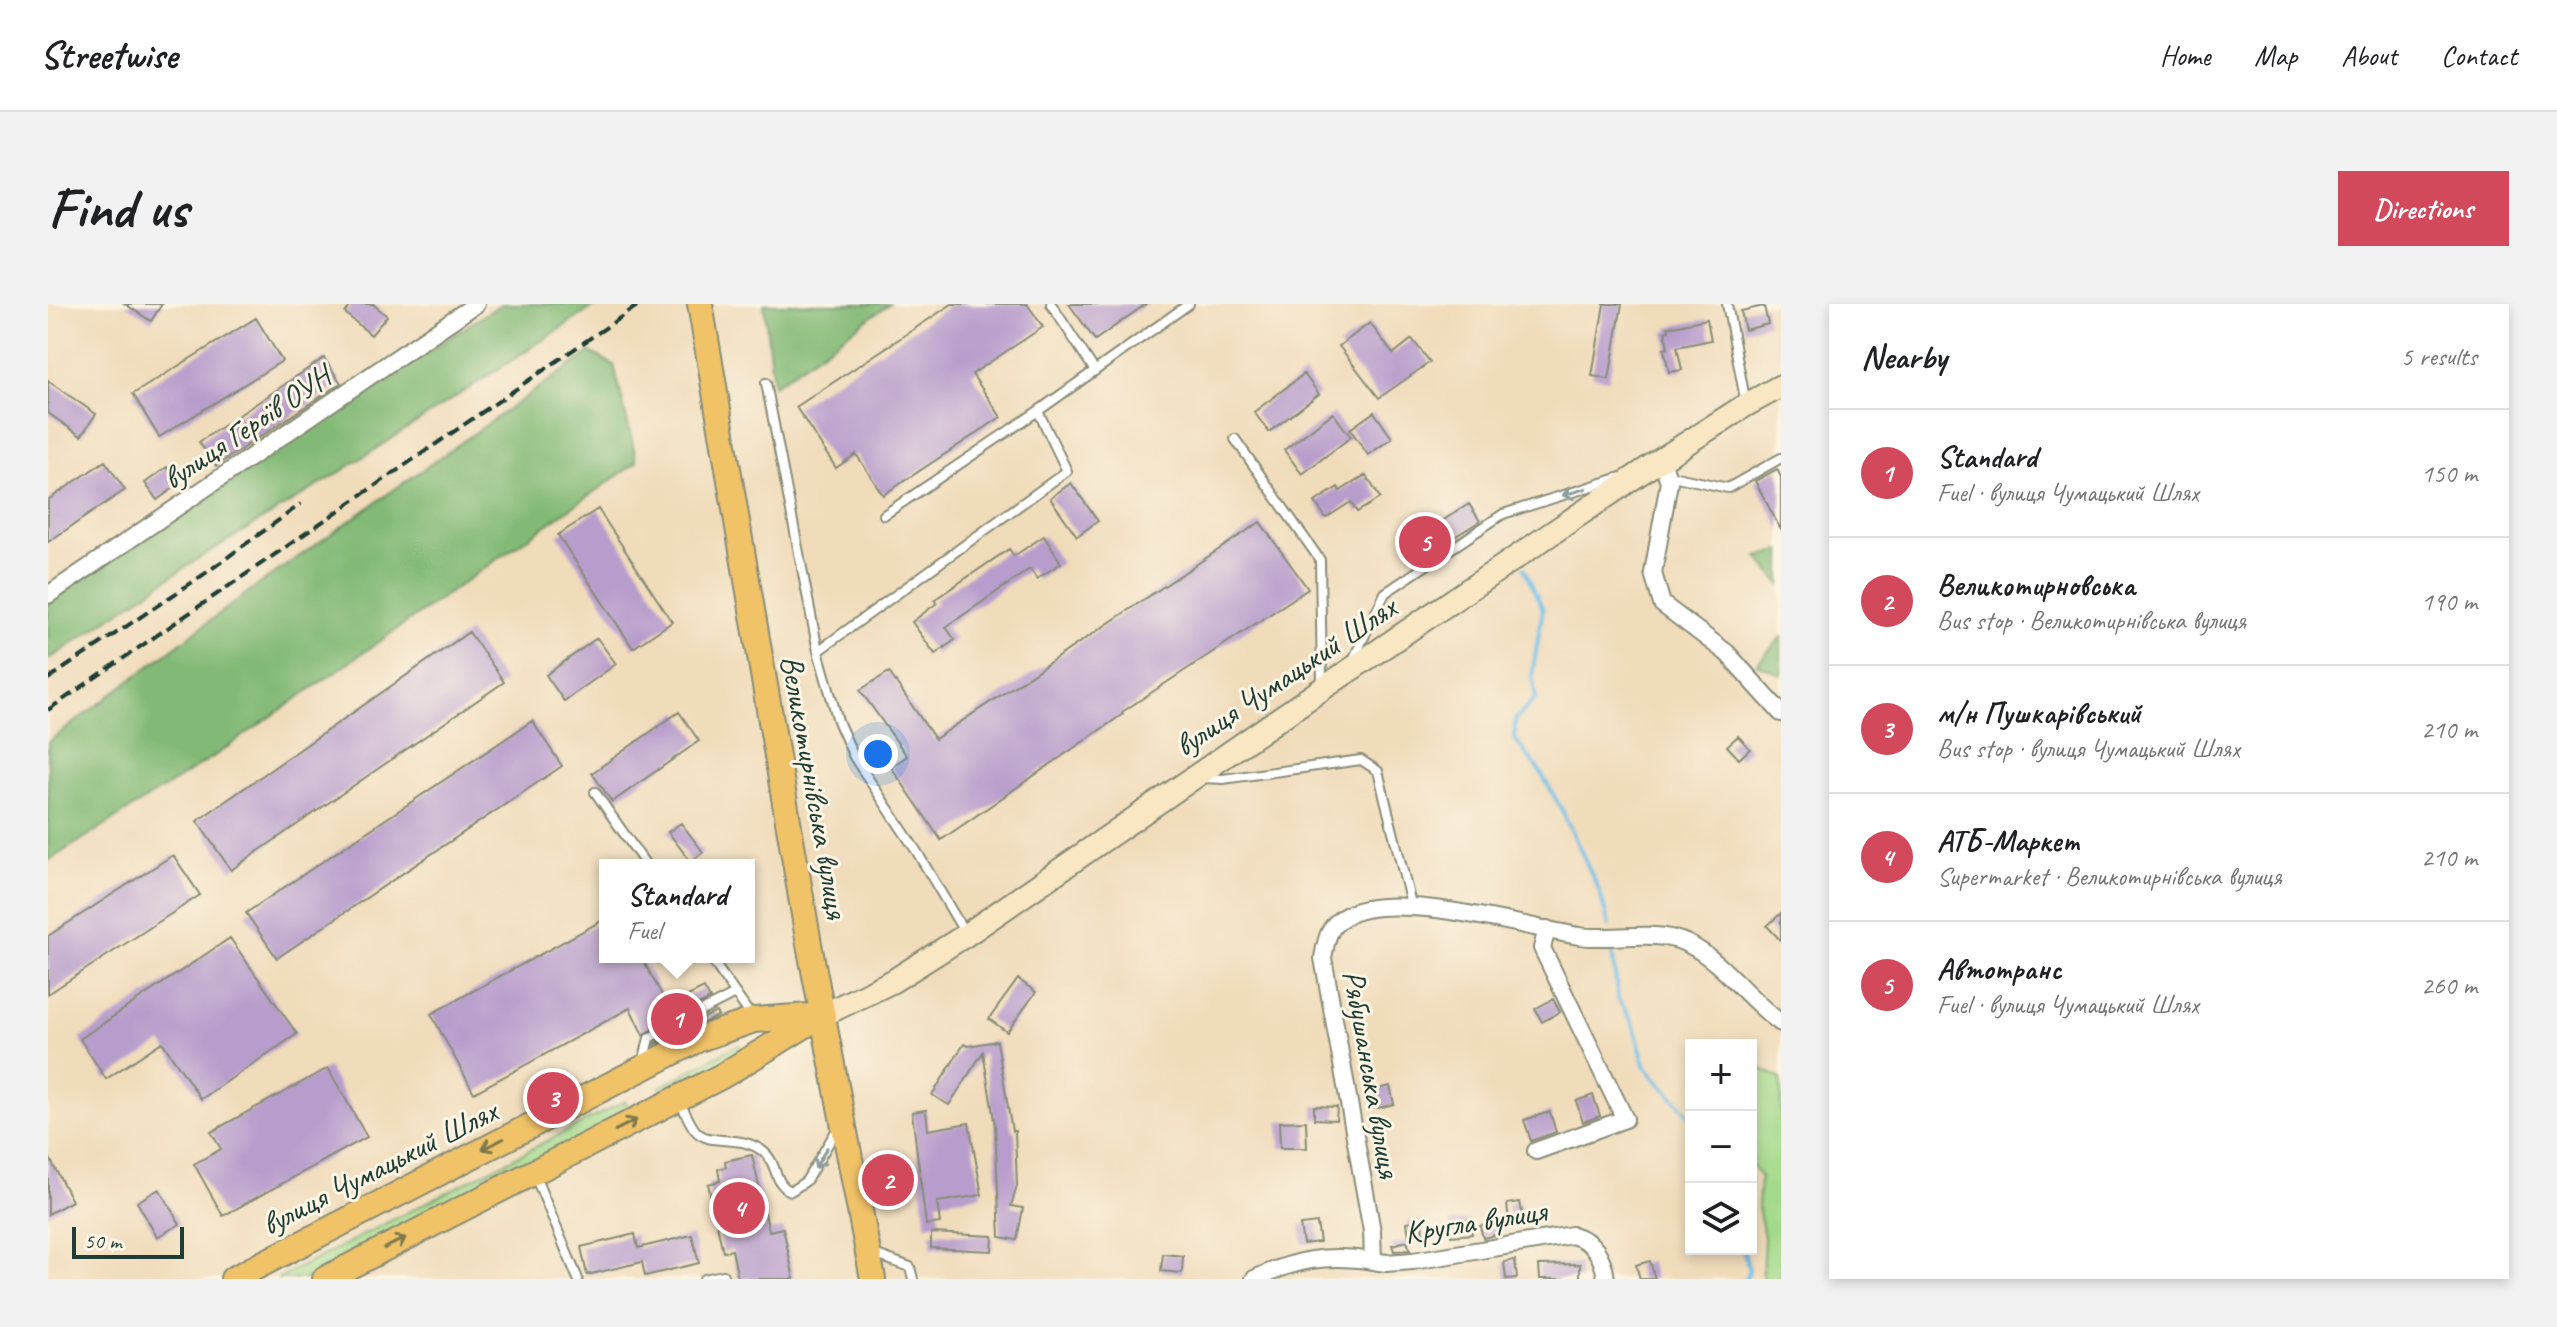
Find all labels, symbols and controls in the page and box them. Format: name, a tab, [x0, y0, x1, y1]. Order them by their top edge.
text: Streetwise	[40, 32, 177, 79]
text: Home	[2160, 38, 2210, 73]
text: Map	[2254, 38, 2297, 73]
text: About	[2341, 38, 2397, 73]
text: Contact	[2441, 38, 2517, 73]
button: Directions	[2338, 171, 2509, 246]
text: Find us	[48, 173, 188, 244]
text: Nearby	[1861, 335, 1947, 378]
text: 5 results	[2401, 340, 2477, 373]
street label: вулиця Героїв ОУН	[154, 353, 342, 499]
text: Standard	[1937, 438, 2037, 476]
text: 1	[1881, 457, 1893, 490]
text: 150 m	[2421, 457, 2477, 490]
text: Fuel · вулиця Чумацький Шлях	[1937, 476, 2199, 509]
one-way arrow	[1562, 485, 1587, 500]
pin: 5	[1399, 512, 1451, 572]
text: Великотирновська	[1937, 566, 2135, 604]
street label: вулиця Чумацький Шлях	[1166, 585, 1407, 766]
text: 2	[1881, 585, 1893, 618]
text: 190 m	[2421, 585, 2477, 618]
text: Bus stop · Великотирнівська вулиця	[1937, 604, 2246, 637]
street label: Великотирнівська вулиця	[771, 652, 858, 923]
text: м/н Пушкарівський	[1937, 694, 2141, 732]
text: 3	[1881, 713, 1893, 746]
text: 210 m	[2421, 713, 2477, 746]
text: Bus stop · вулиця Чумацький Шлях	[1937, 732, 2240, 765]
your location	[858, 734, 898, 774]
text: АТБ-Маркет	[1937, 822, 2080, 860]
text: 4	[1881, 841, 1893, 874]
text: 210 m	[2421, 841, 2477, 874]
popup	[599, 859, 755, 963]
text: Supermarket · Великотирнівська вулиця	[1937, 860, 2282, 893]
text: Standard	[627, 876, 727, 914]
text: Fuel	[627, 914, 661, 947]
text: Автотранс	[1937, 950, 2062, 988]
street label: Рябушанська вулиця	[1333, 967, 1410, 1183]
text: 5	[1881, 969, 1893, 1002]
text: 260 m	[2421, 969, 2477, 1002]
text: Fuel · вулиця Чумацький Шлях	[1937, 988, 2199, 1021]
pin: 1	[651, 989, 703, 1049]
map controls	[1685, 1039, 1757, 1255]
button: +	[1685, 1039, 1757, 1111]
pin: 3	[527, 1068, 579, 1128]
street label: вулиця Чумацький Шлях	[254, 1089, 507, 1245]
button: −	[1685, 1111, 1757, 1183]
one-way arrow	[614, 1116, 638, 1132]
one-way arrow	[482, 1136, 506, 1152]
one-way arrow	[812, 1146, 828, 1169]
pin: 2	[862, 1150, 914, 1210]
pin: 4	[713, 1178, 765, 1238]
button: layers	[1685, 1183, 1757, 1255]
street label: Кругла вулиця	[1401, 1190, 1551, 1253]
scale bar	[72, 1223, 184, 1259]
text: 50 m	[84, 1227, 121, 1255]
one-way arrow	[382, 1235, 406, 1251]

